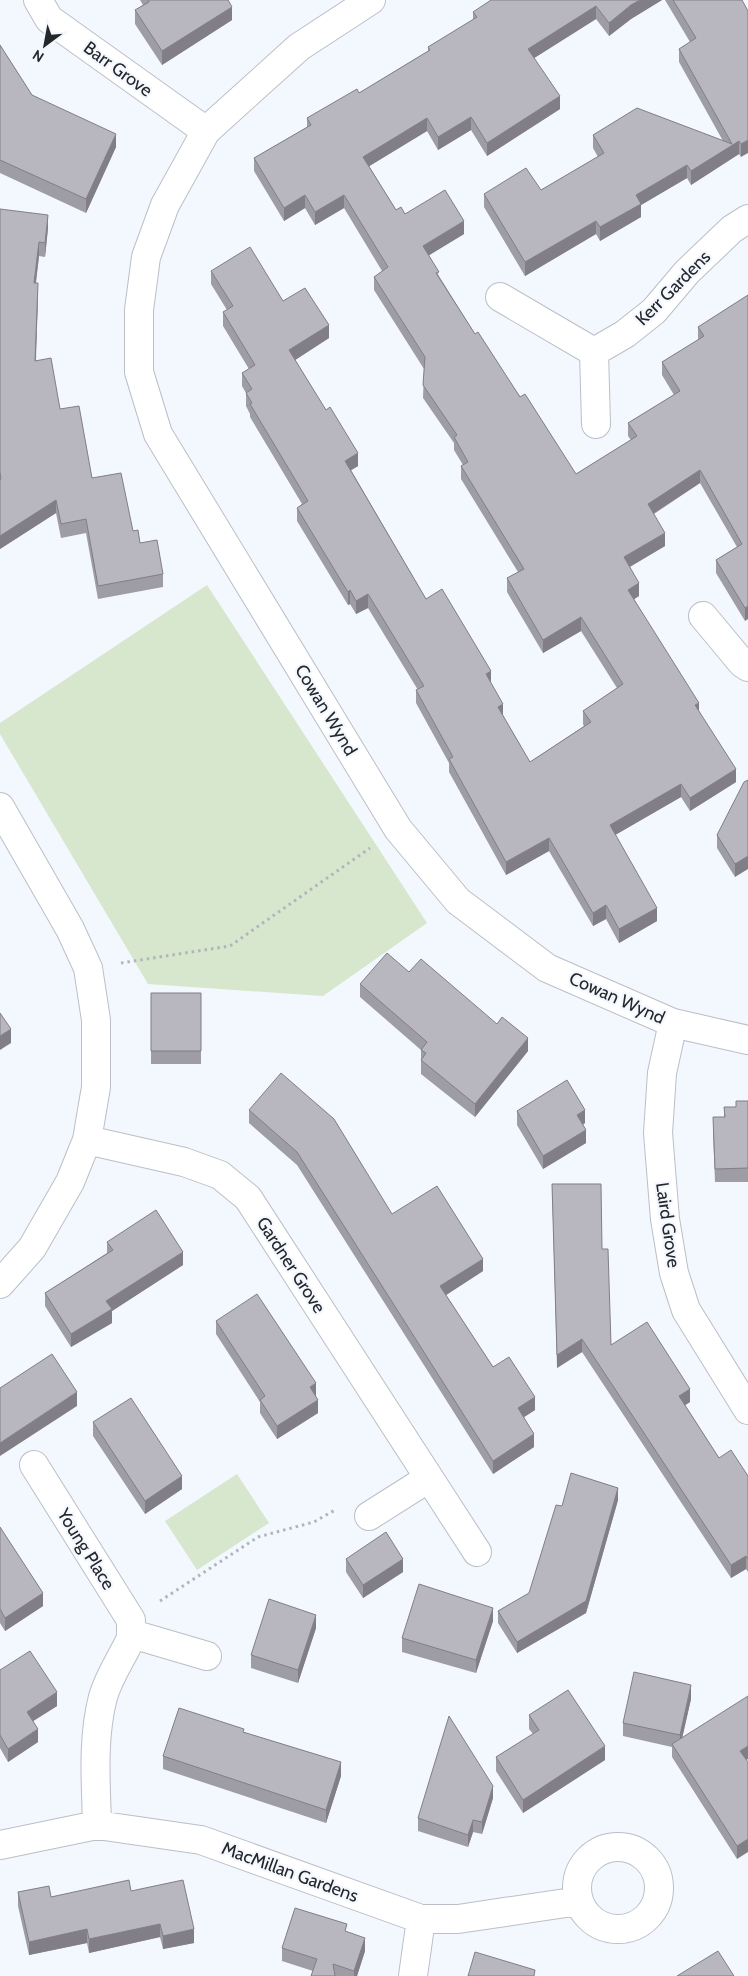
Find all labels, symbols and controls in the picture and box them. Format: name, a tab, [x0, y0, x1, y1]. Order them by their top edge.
north arrow	[20, 20, 70, 70]
street label: Barr Grove	[79, 37, 157, 101]
text: N	[29, 46, 47, 66]
street label: Kerr Gardens	[631, 246, 715, 330]
street label: Cowan Wynd	[290, 660, 362, 760]
street label: Cowan Wynd	[566, 967, 668, 1029]
street label: Laird Grove	[651, 1181, 685, 1269]
street label: Gardner Grove	[252, 1213, 330, 1317]
street label: Young Place	[52, 1504, 120, 1594]
street label: MacMillan Gardens	[219, 1837, 361, 1907]

